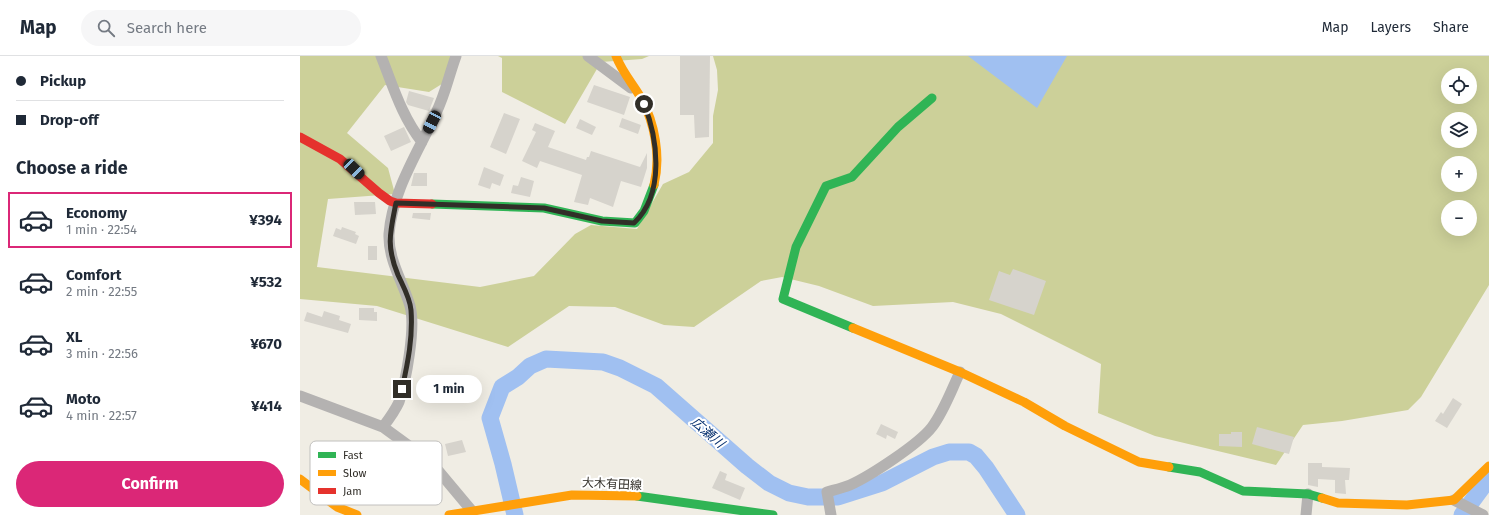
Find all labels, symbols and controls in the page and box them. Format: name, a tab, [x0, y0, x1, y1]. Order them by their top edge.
search box	[81, 10, 361, 46]
text: Map	[20, 16, 57, 39]
icon: search	[95, 17, 117, 39]
text: Search here	[127, 19, 207, 37]
text: Map	[1322, 19, 1348, 36]
text: Layers	[1370, 19, 1411, 36]
text: Share	[1433, 19, 1469, 36]
map controls	[1441, 68, 1477, 236]
button: locate	[1441, 68, 1477, 104]
text: Pickup	[40, 72, 86, 90]
route start	[635, 95, 653, 113]
car	[421, 109, 443, 135]
text: Drop-off	[40, 111, 99, 129]
button: layers	[1441, 112, 1477, 148]
car	[341, 156, 367, 182]
button: +	[1441, 156, 1477, 192]
text: Choose a ride	[16, 157, 128, 179]
button: −	[1441, 200, 1477, 236]
icon: car	[18, 202, 54, 238]
text: Economy	[66, 204, 127, 222]
text: ¥394	[249, 211, 282, 229]
text: 1 min · 22:54	[66, 222, 137, 237]
icon: car	[18, 264, 54, 300]
text: Comfort	[66, 266, 122, 284]
text: ¥532	[250, 273, 282, 291]
text: 2 min · 22:55	[66, 284, 137, 299]
icon: car	[18, 326, 54, 362]
text: XL	[66, 328, 82, 346]
text: ¥670	[250, 335, 282, 353]
text: 3 min · 22:56	[66, 346, 138, 361]
callout: 1 min	[416, 375, 482, 403]
route end	[393, 380, 411, 398]
text: 1 min	[433, 381, 465, 396]
icon: car	[18, 388, 54, 424]
text: Moto	[66, 390, 101, 408]
text: ¥414	[251, 397, 282, 415]
text: 4 min · 22:57	[66, 408, 137, 423]
water label: 広瀬川	[688, 414, 729, 452]
legend	[310, 441, 442, 505]
text: Fast	[343, 449, 363, 462]
button: Confirm	[16, 461, 284, 507]
text: Slow	[343, 467, 367, 480]
street label: 大木有田線	[582, 475, 642, 493]
text: Jam	[343, 485, 362, 498]

